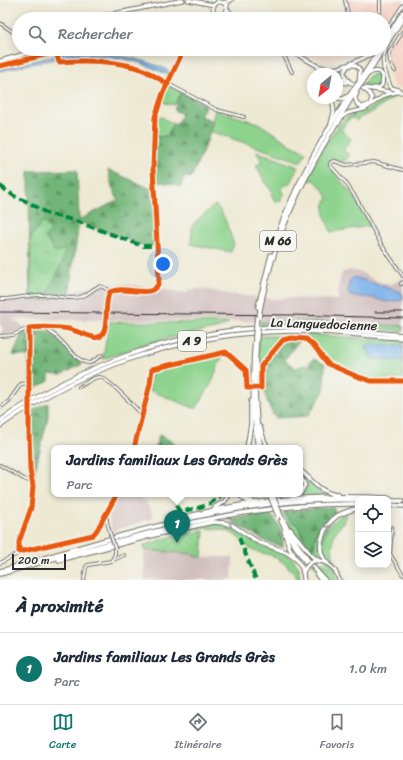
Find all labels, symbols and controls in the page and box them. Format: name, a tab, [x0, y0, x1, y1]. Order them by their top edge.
search box	[12, 12, 391, 56]
text: Rechercher	[58, 21, 133, 47]
icon: search	[26, 23, 48, 45]
north arrow	[307, 68, 343, 104]
road number: M 66	[260, 231, 296, 251]
your location	[153, 254, 173, 274]
street label: La Languedocienne	[270, 311, 378, 337]
road number: A 9	[178, 331, 206, 351]
popup	[51, 445, 303, 497]
text: Jardins familiaux Les Grands Grès	[67, 447, 287, 473]
text: Parc	[67, 473, 93, 496]
map controls	[355, 496, 391, 568]
button: locate	[355, 496, 391, 532]
pin: 1	[164, 510, 190, 543]
one-way arrow	[226, 521, 233, 529]
one-way arrow	[322, 525, 330, 532]
button: layers	[355, 532, 391, 568]
text: 200 m	[18, 551, 50, 570]
scale bar	[12, 552, 66, 571]
text: À proximité	[16, 591, 103, 621]
text: Jardins familiaux Les Grands Grès	[54, 644, 275, 670]
text: 1	[26, 657, 32, 680]
text: 1.0 km	[349, 657, 387, 680]
text: Parc	[54, 670, 80, 693]
tab: Carte	[49, 711, 76, 754]
tab: Itinéraire	[175, 711, 222, 754]
tab: Favoris	[320, 711, 354, 754]

